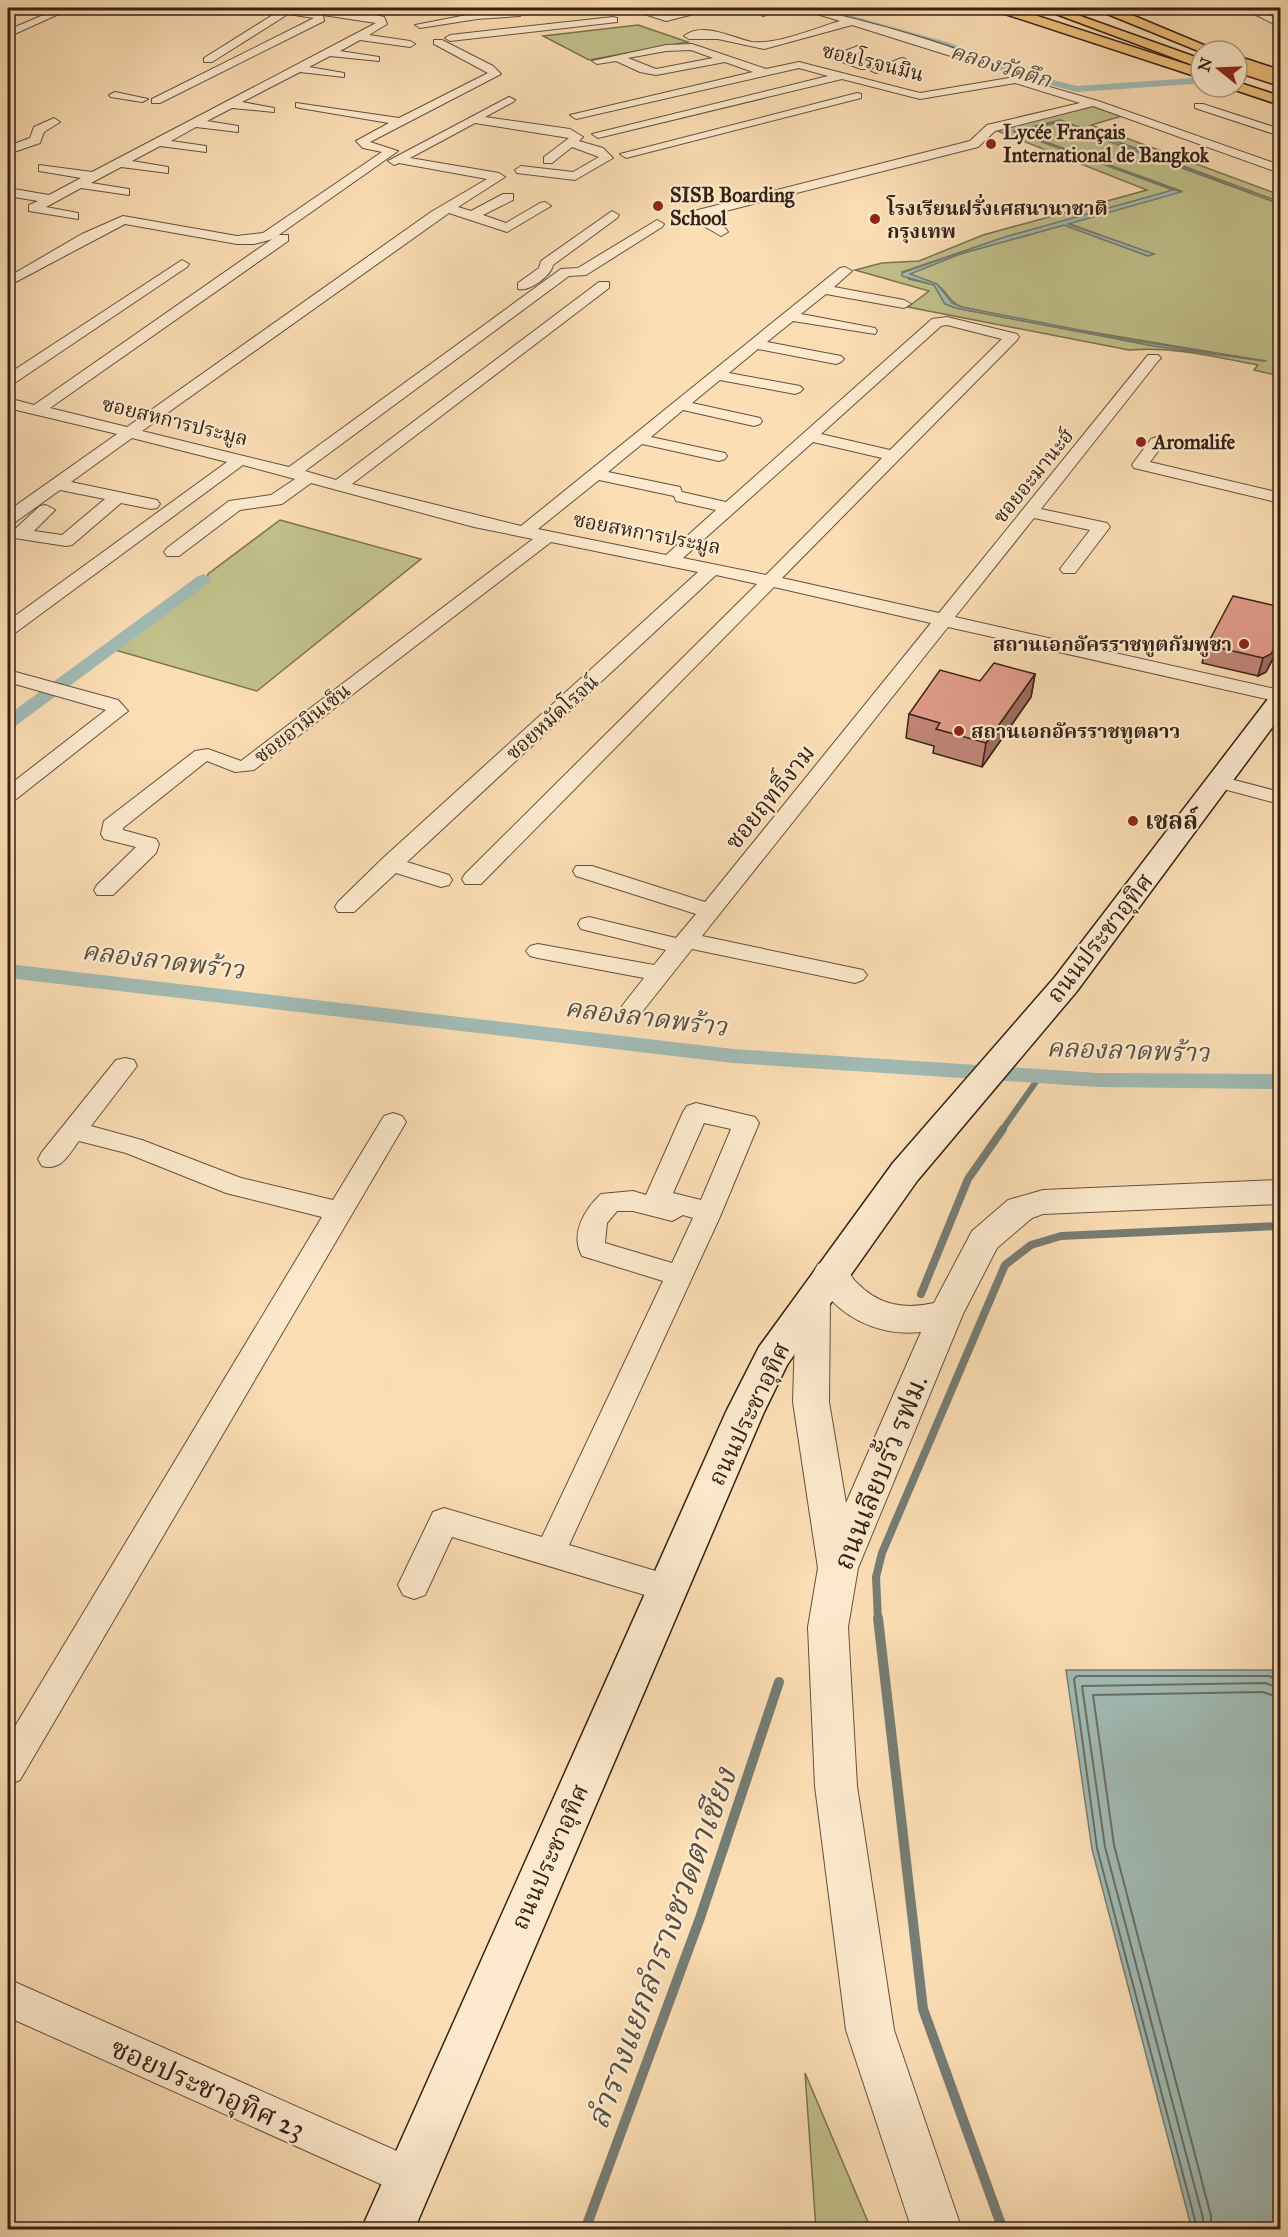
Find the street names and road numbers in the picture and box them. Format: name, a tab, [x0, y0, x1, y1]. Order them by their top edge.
street label: ซอยโรจนมิน	[820, 36, 927, 86]
street label: ซอยสหการประมูล	[99, 391, 251, 452]
street label: ซอยอะมานะฮ์	[988, 424, 1079, 528]
street label: ซอยสหการประมูล	[571, 507, 723, 560]
street label: ซอยหมัดโรจน์	[499, 668, 603, 765]
street label: ซอยอามินเซ็น	[249, 678, 355, 768]
street label: ซอยฤทธิ์งาม	[717, 737, 821, 856]
street label: ถนนประชาอุทิศ	[1040, 867, 1160, 1009]
street label: ถนนประชาอุทิศ	[701, 1337, 797, 1491]
street label: ถนนเลียบรั้ว รฟม.	[823, 1368, 936, 1575]
street label: ถนนประชาอุทิศ	[505, 1780, 595, 1934]
street label: ซอยประชาอุทิศ 23	[105, 2030, 310, 2148]

